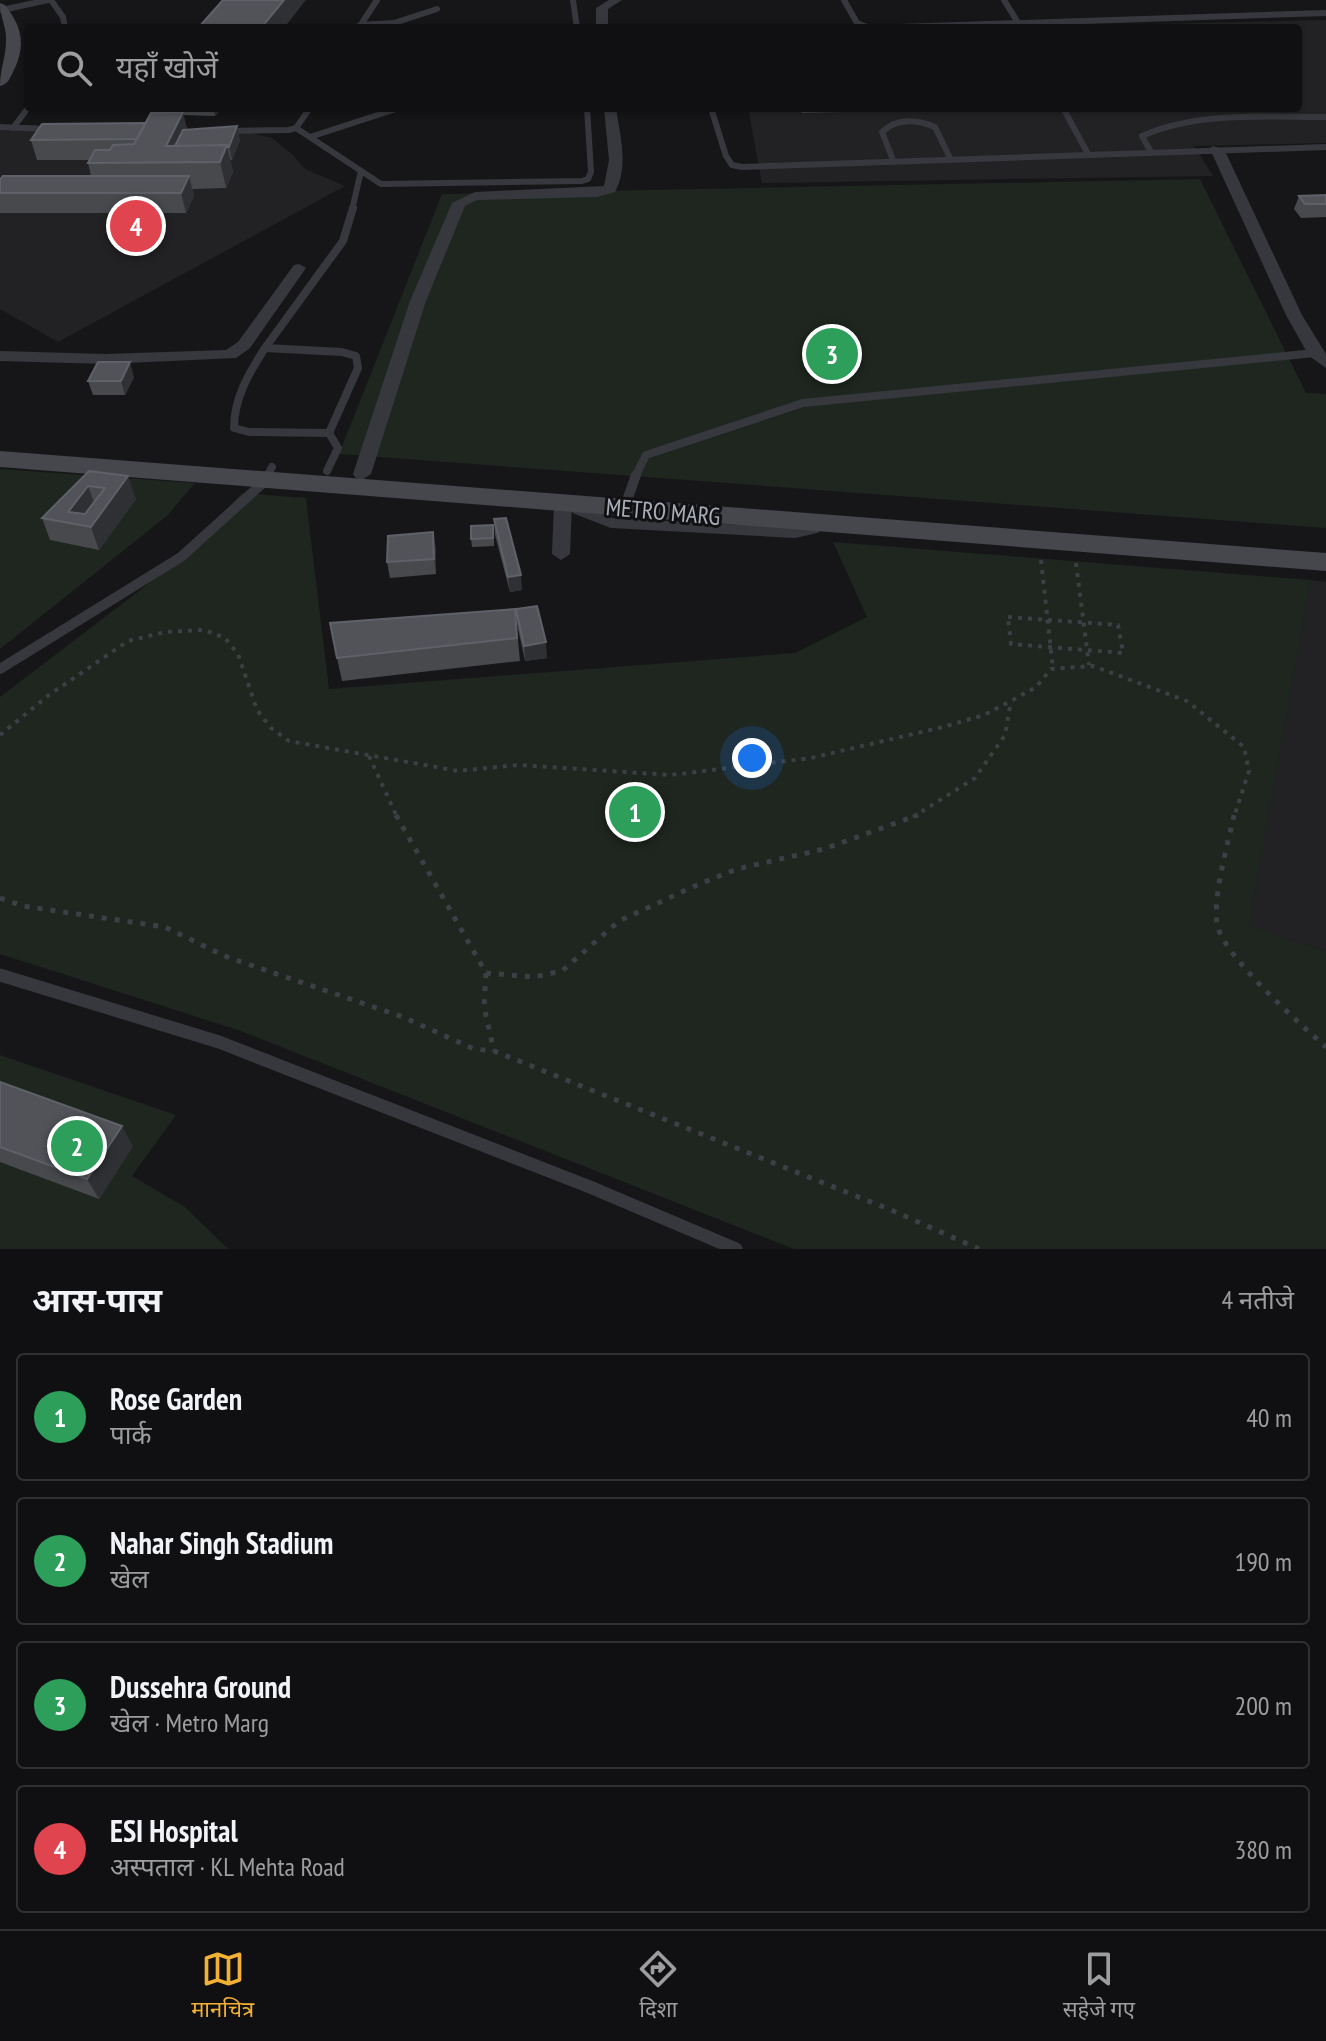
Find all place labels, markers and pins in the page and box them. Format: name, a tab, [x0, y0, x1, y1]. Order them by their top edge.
pin: 4	[110, 196, 162, 256]
pin: 3	[806, 324, 858, 384]
pin: 1	[609, 782, 661, 842]
pin: 2	[51, 1116, 103, 1176]

